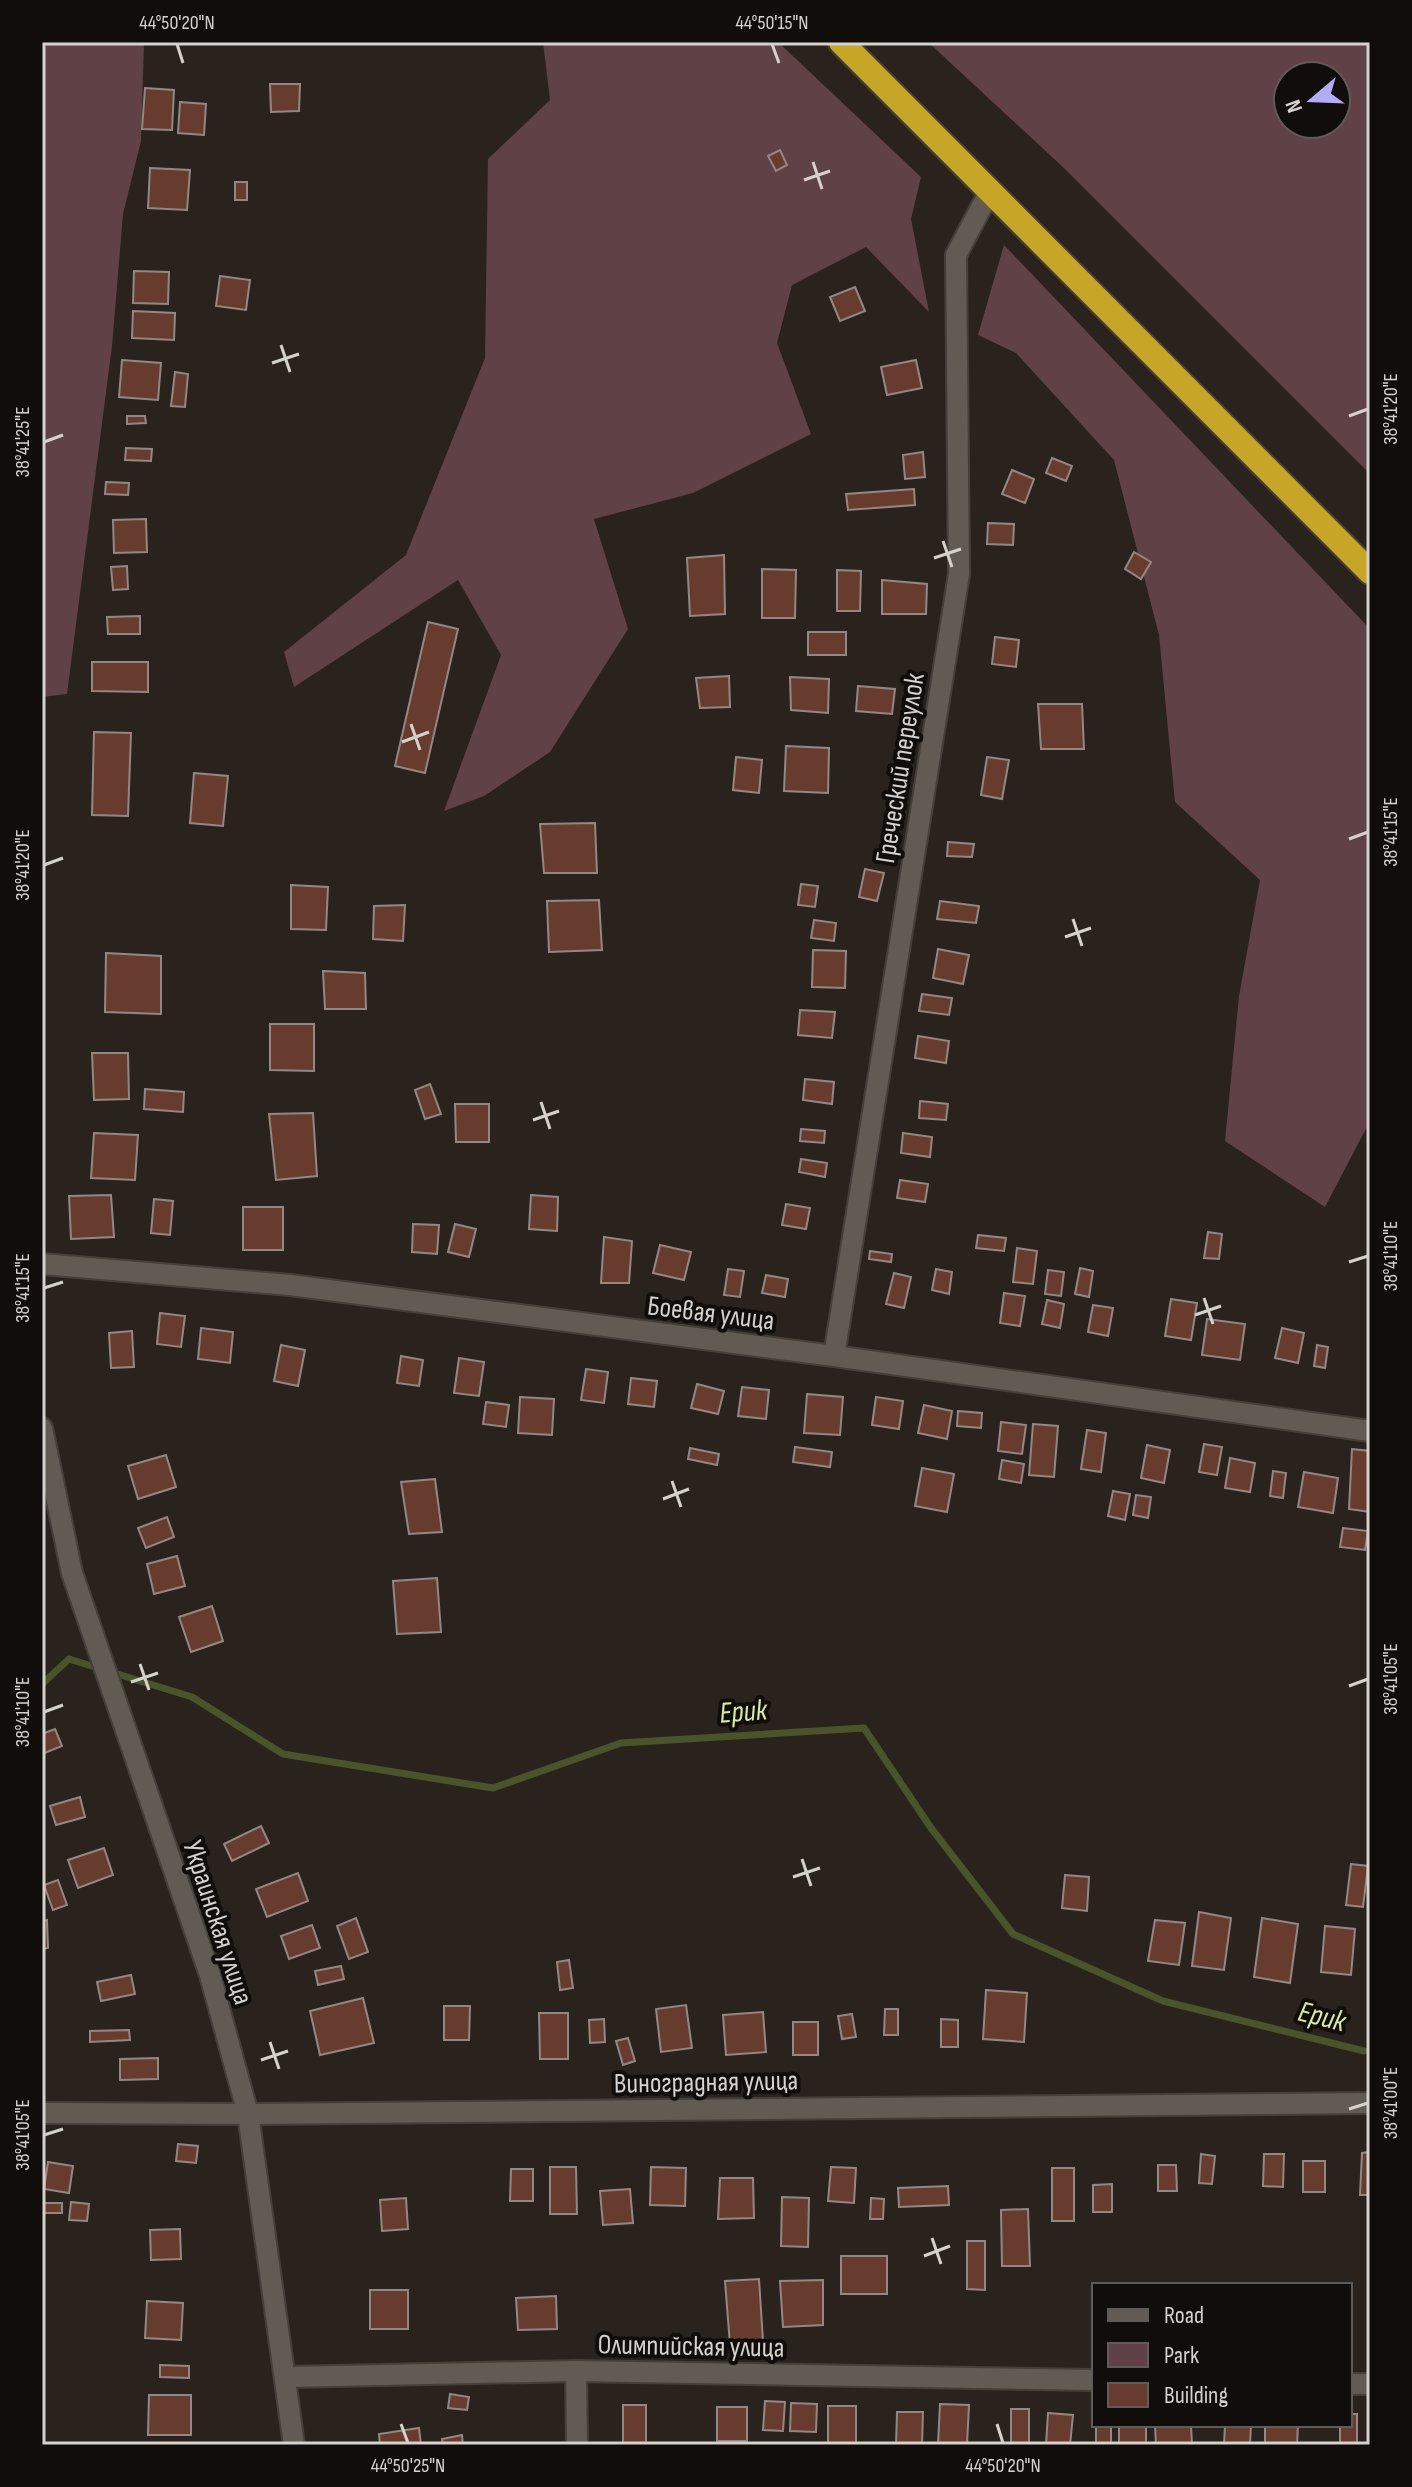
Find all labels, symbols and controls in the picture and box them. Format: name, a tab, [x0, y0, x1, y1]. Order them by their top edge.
text: 44°50'20"N	[139, 11, 215, 35]
text: 44°50'15"N	[735, 11, 809, 35]
north arrow	[1272, 60, 1352, 140]
text: N	[1280, 96, 1309, 116]
text: 38°41'20"E	[1379, 373, 1403, 445]
text: 38°41'25"E	[11, 407, 35, 477]
street label: Греческий переулок	[869, 670, 932, 866]
text: 38°41'15"E	[1379, 797, 1403, 867]
text: 38°41'20"E	[11, 829, 35, 901]
text: 38°41'10"E	[1379, 1221, 1403, 1291]
text: 38°41'15"E	[11, 1253, 35, 1323]
street label: Боевая улица	[645, 1289, 776, 1338]
text: 38°41'05"E	[1379, 1643, 1403, 1715]
text: 38°41'10"E	[11, 1677, 35, 1747]
water label: Ерик	[718, 1692, 770, 1732]
street label: Украинская улица	[176, 1836, 260, 2009]
water label: Ерик	[1294, 1994, 1351, 2041]
street label: Виноградная улица	[614, 2064, 798, 2101]
text: 38°41'00"E	[1379, 2067, 1403, 2139]
text: 38°41'05"E	[11, 2099, 35, 2171]
legend	[1092, 2283, 1352, 2427]
text: Road	[1164, 2301, 1204, 2330]
street label: Олимпийская улица	[597, 2328, 785, 2365]
text: Park	[1164, 2341, 1199, 2370]
text: Building	[1164, 2381, 1228, 2410]
text: 44°50'25"N	[371, 2454, 445, 2478]
text: 44°50'20"N	[965, 2454, 1041, 2478]

